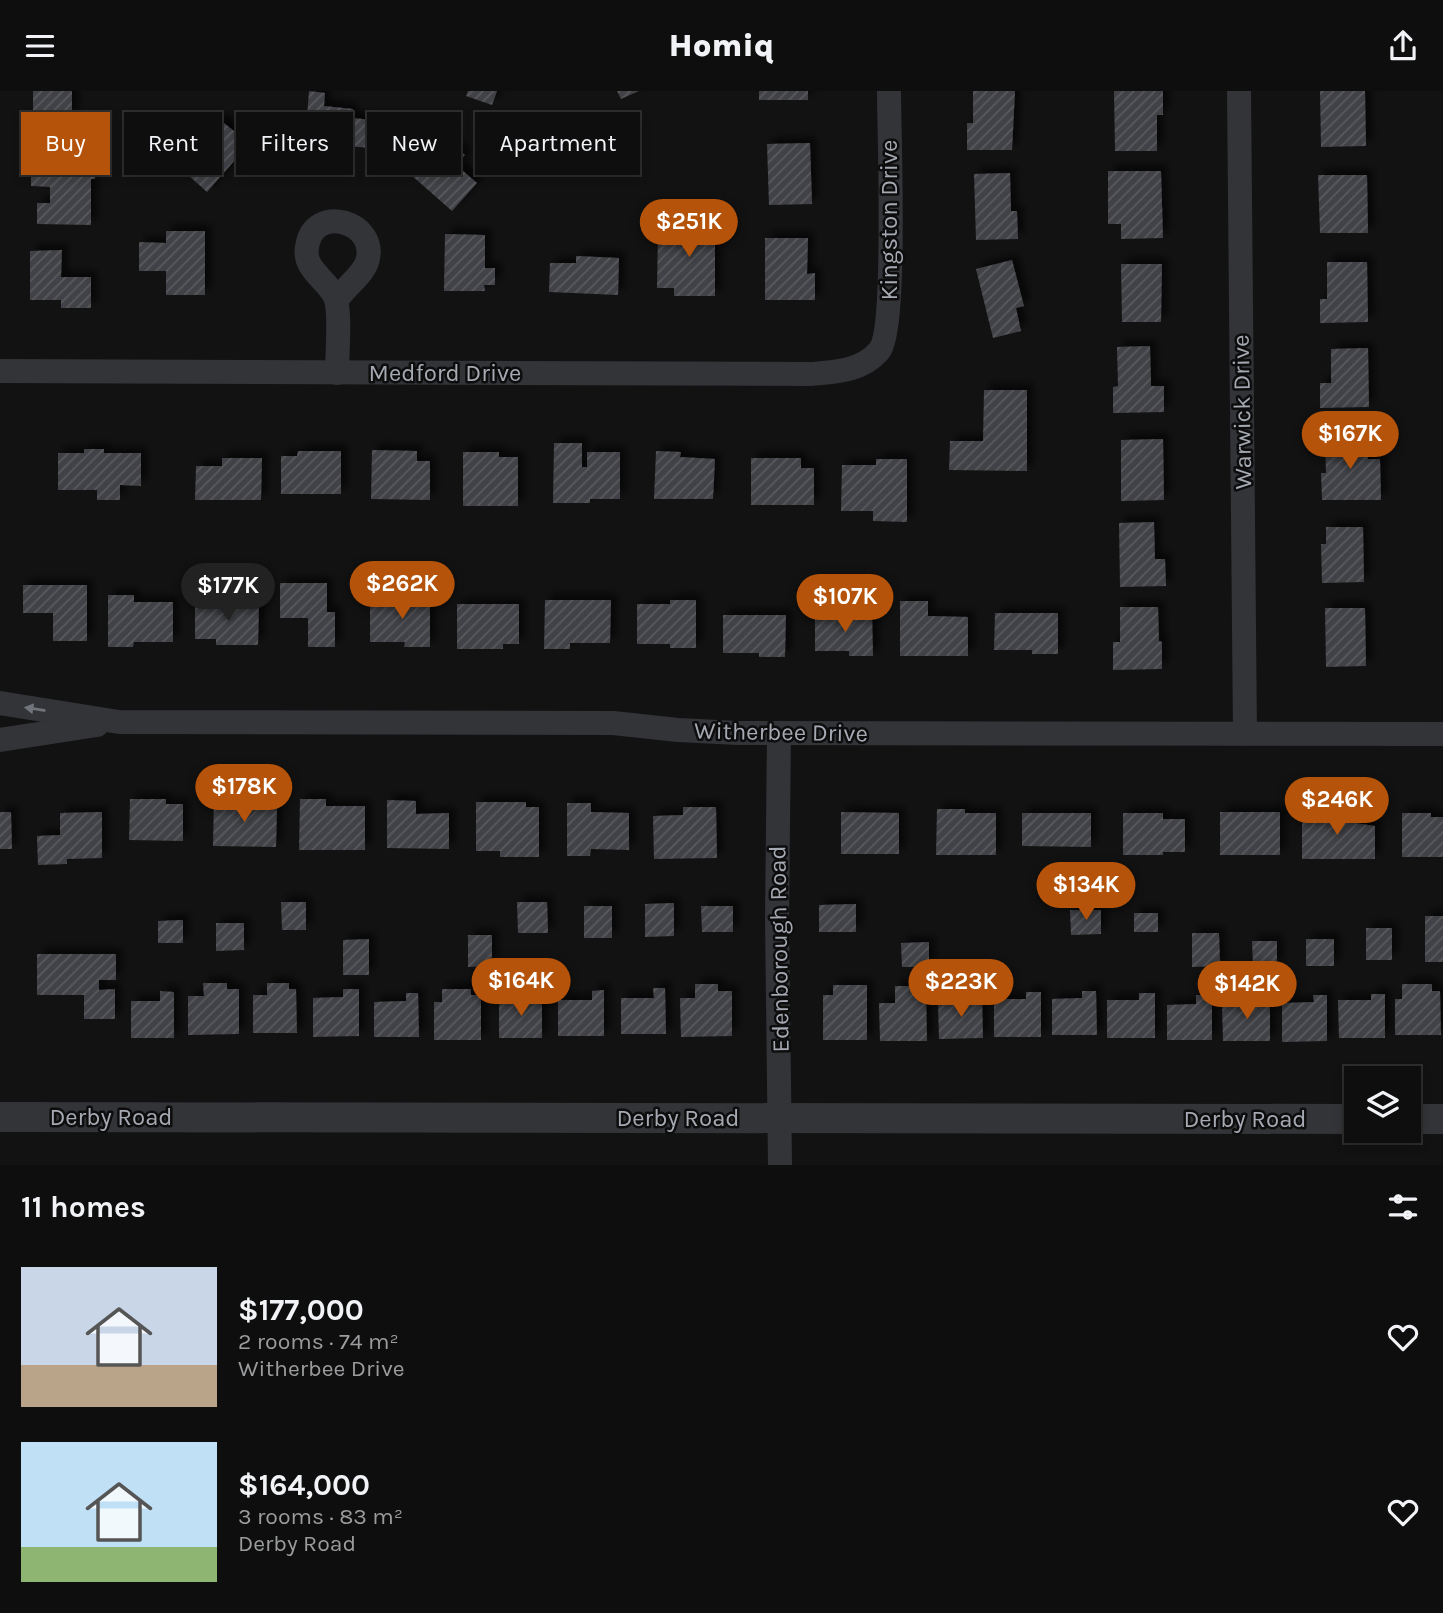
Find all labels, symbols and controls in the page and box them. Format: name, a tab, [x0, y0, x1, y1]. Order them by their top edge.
icon: menu	[21, 27, 59, 65]
text: Homiq	[669, 27, 774, 64]
icon: share	[1384, 27, 1422, 65]
chip: Buy	[21, 112, 110, 175]
chip: Rent	[124, 112, 222, 175]
chip: Filters	[236, 112, 353, 175]
chip: New	[367, 112, 461, 175]
chip: Apartment	[475, 112, 640, 175]
street label: Kingston Drive	[875, 140, 903, 300]
pin: $251K	[640, 199, 738, 259]
text: $251K	[656, 208, 722, 235]
street label: Warwick Drive	[1227, 334, 1257, 490]
street label: Medford Drive	[369, 359, 521, 387]
pin: $167K	[1301, 411, 1399, 471]
text: $167K	[1318, 420, 1382, 447]
pin: $262K	[353, 561, 451, 621]
pin: $177K	[179, 563, 277, 623]
text: $262K	[366, 570, 438, 597]
text: $177K	[197, 572, 259, 599]
pin: $107K	[796, 575, 894, 634]
text: $107K	[812, 583, 878, 610]
one-way arrow	[24, 703, 46, 714]
street label: Witherbee Drive	[694, 716, 868, 748]
pin: $178K	[195, 765, 293, 824]
text: $178K	[211, 773, 277, 800]
pin: $246K	[1288, 777, 1386, 837]
text: $246K	[1301, 786, 1373, 813]
street label: Edenborough Road	[763, 845, 795, 1053]
pin: $134K	[1037, 863, 1135, 922]
text: $134K	[1052, 871, 1120, 898]
pin: $164K	[472, 958, 570, 1018]
pin: $223K	[912, 960, 1010, 1019]
pin: $142K	[1198, 961, 1296, 1021]
text: $164K	[488, 967, 554, 994]
text: $223K	[924, 968, 998, 995]
text: $142K	[1214, 970, 1280, 997]
map controls	[1344, 1066, 1421, 1143]
button: layers	[1344, 1066, 1421, 1143]
street label: Derby Road	[49, 1103, 173, 1131]
street label: Derby Road	[616, 1104, 740, 1132]
street label: Derby Road	[1183, 1105, 1307, 1133]
icon: filters	[1384, 1188, 1422, 1226]
text: 11 homes	[21, 1189, 146, 1225]
text: $177,000	[238, 1292, 364, 1328]
icon: home	[77, 1295, 161, 1379]
icon: heart	[1384, 1318, 1422, 1356]
text: 2 rooms · 74 m²	[238, 1328, 399, 1355]
text: Witherbee Drive	[238, 1355, 405, 1382]
text: $164,000	[238, 1467, 370, 1503]
icon: home	[77, 1470, 161, 1554]
icon: heart	[1384, 1493, 1422, 1531]
text: 3 rooms · 83 m²	[238, 1503, 403, 1530]
text: Derby Road	[238, 1530, 356, 1557]

